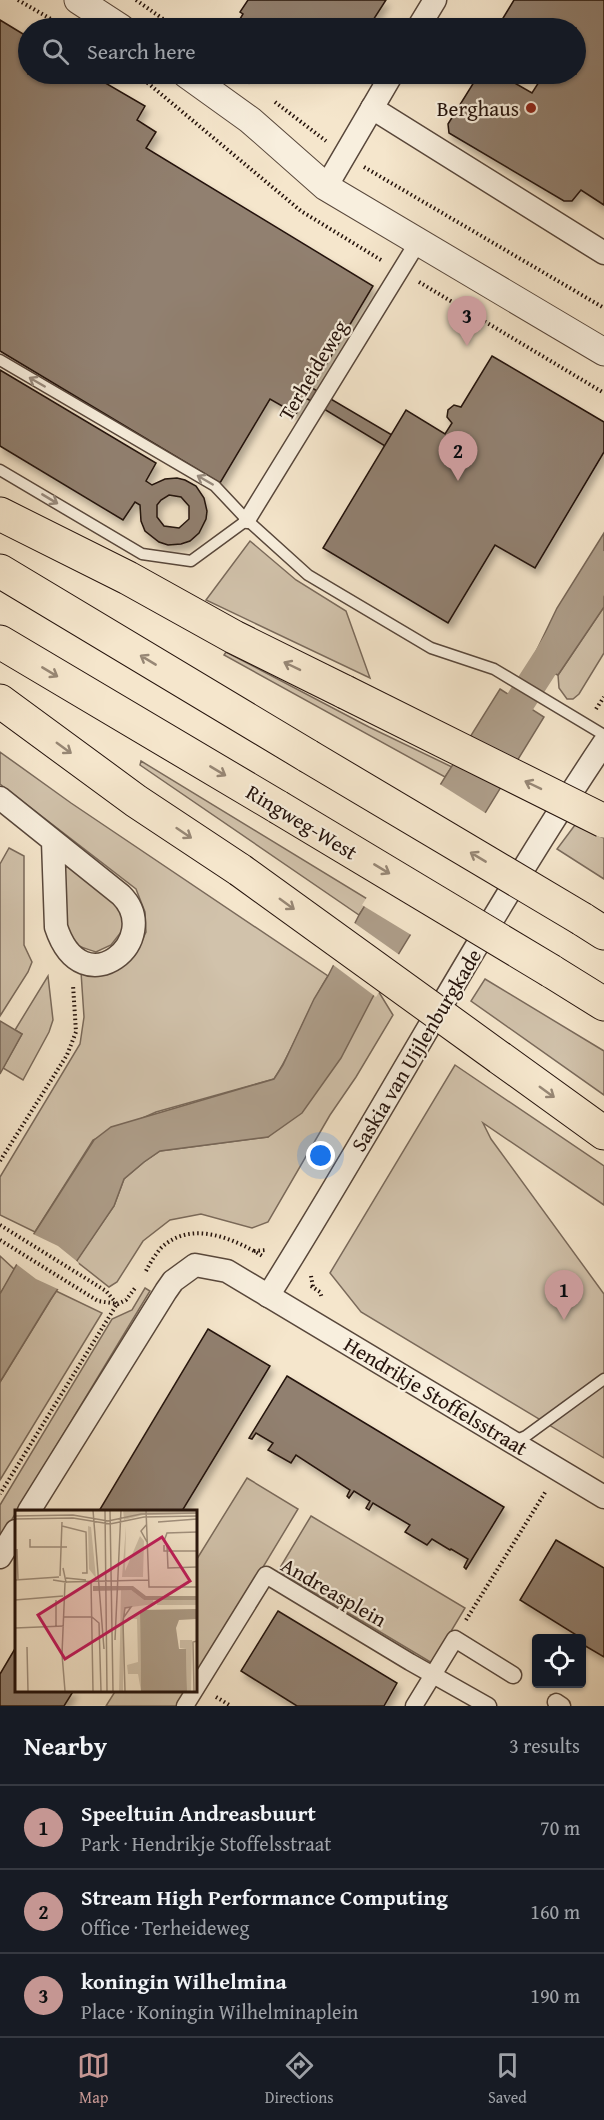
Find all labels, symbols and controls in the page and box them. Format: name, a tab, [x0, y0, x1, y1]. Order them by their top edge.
search box	[18, 18, 586, 84]
icon: search	[39, 35, 72, 68]
text: Search here	[87, 35, 196, 67]
place label: Berghaus	[437, 93, 519, 124]
marker: Berghaus	[524, 101, 538, 115]
pin: 3	[448, 296, 486, 346]
street label: Terheideweg	[271, 313, 356, 426]
one-way arrow	[29, 375, 46, 387]
pin: 2	[438, 432, 478, 481]
one-way arrow	[197, 474, 214, 486]
one-way arrow	[41, 494, 58, 506]
one-way arrow	[140, 653, 157, 665]
one-way arrow	[284, 660, 302, 671]
one-way arrow	[41, 666, 58, 678]
one-way arrow	[56, 742, 72, 755]
one-way arrow	[209, 766, 226, 778]
street label: Ringweg-West	[240, 777, 364, 868]
one-way arrow	[524, 779, 542, 791]
one-way arrow	[176, 827, 192, 839]
one-way arrow	[470, 851, 487, 863]
one-way arrow	[373, 864, 390, 876]
one-way arrow	[279, 898, 295, 910]
street label: Saskia van Uijlenburgkade	[343, 943, 489, 1157]
one-way arrow	[539, 1086, 555, 1098]
your location	[306, 1141, 335, 1170]
pin: 1	[544, 1270, 584, 1320]
street label: Hendrikje Stoffelsstraat	[338, 1329, 534, 1464]
inset map	[15, 1510, 196, 1691]
street label: Andreasplein	[276, 1549, 393, 1635]
map controls	[532, 1634, 586, 1688]
button: locate	[532, 1634, 586, 1688]
text: Nearby	[24, 1726, 107, 1765]
text: 3 results	[509, 1731, 580, 1760]
text: Speeltuin Andreasbuurt	[81, 1797, 316, 1829]
text: 1	[38, 1813, 49, 1842]
text: 70 m	[540, 1813, 580, 1842]
text: Park · Hendrikje Stoffelsstraat	[81, 1829, 331, 1858]
text: Stream High Performance Computing	[81, 1881, 448, 1913]
text: 2	[38, 1897, 49, 1926]
text: 160 m	[530, 1897, 580, 1926]
text: Office · Terheideweg	[81, 1913, 249, 1942]
text: koningin Wilhelmina	[81, 1965, 287, 1997]
text: 3	[38, 1981, 49, 2010]
text: 190 m	[530, 1981, 580, 2010]
text: Place · Koningin Wilhelminaplein	[81, 1997, 358, 2026]
tab: Map	[77, 2049, 110, 2109]
tab: Directions	[265, 2049, 334, 2109]
tab: Saved	[488, 2049, 527, 2109]

